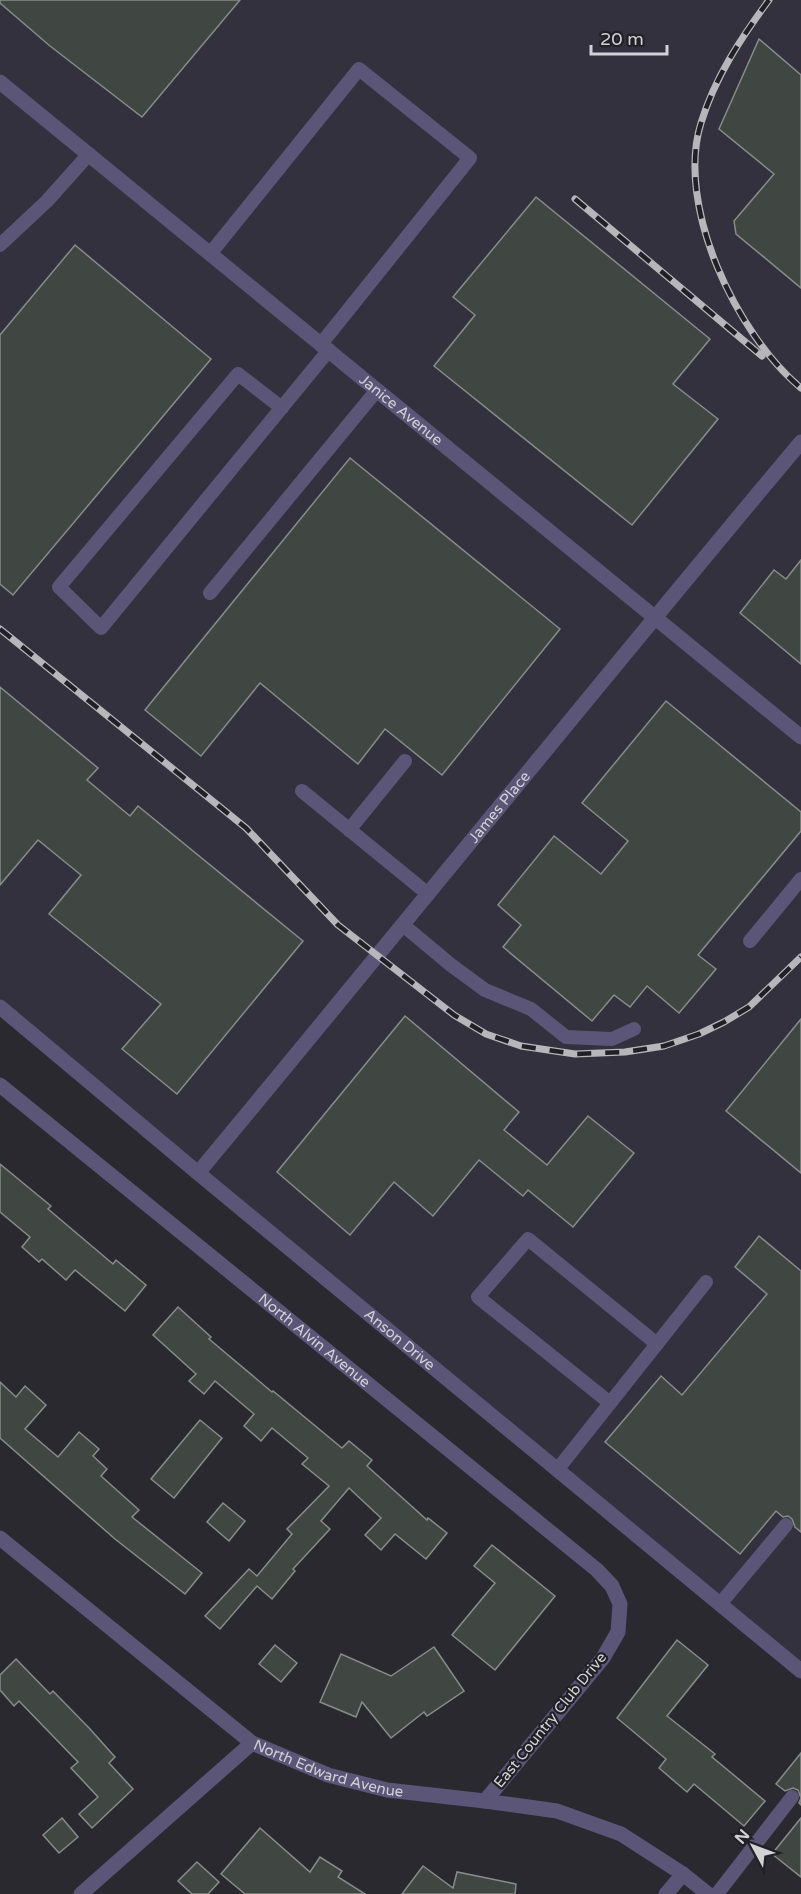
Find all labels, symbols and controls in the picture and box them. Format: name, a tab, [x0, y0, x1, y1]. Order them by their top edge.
scale bar	[591, 18, 668, 56]
text: 20 m	[600, 28, 644, 50]
street label: Janice Avenue	[356, 371, 446, 449]
street label: James Place	[465, 767, 534, 847]
street label: North Alvin Avenue	[255, 1290, 374, 1391]
street label: Anson Drive	[361, 1305, 439, 1374]
street label: East Country Club Drive	[490, 1649, 610, 1791]
street label: North Edward Avenue	[251, 1736, 404, 1801]
north arrow	[723, 1816, 783, 1876]
text: N	[731, 1825, 754, 1848]

